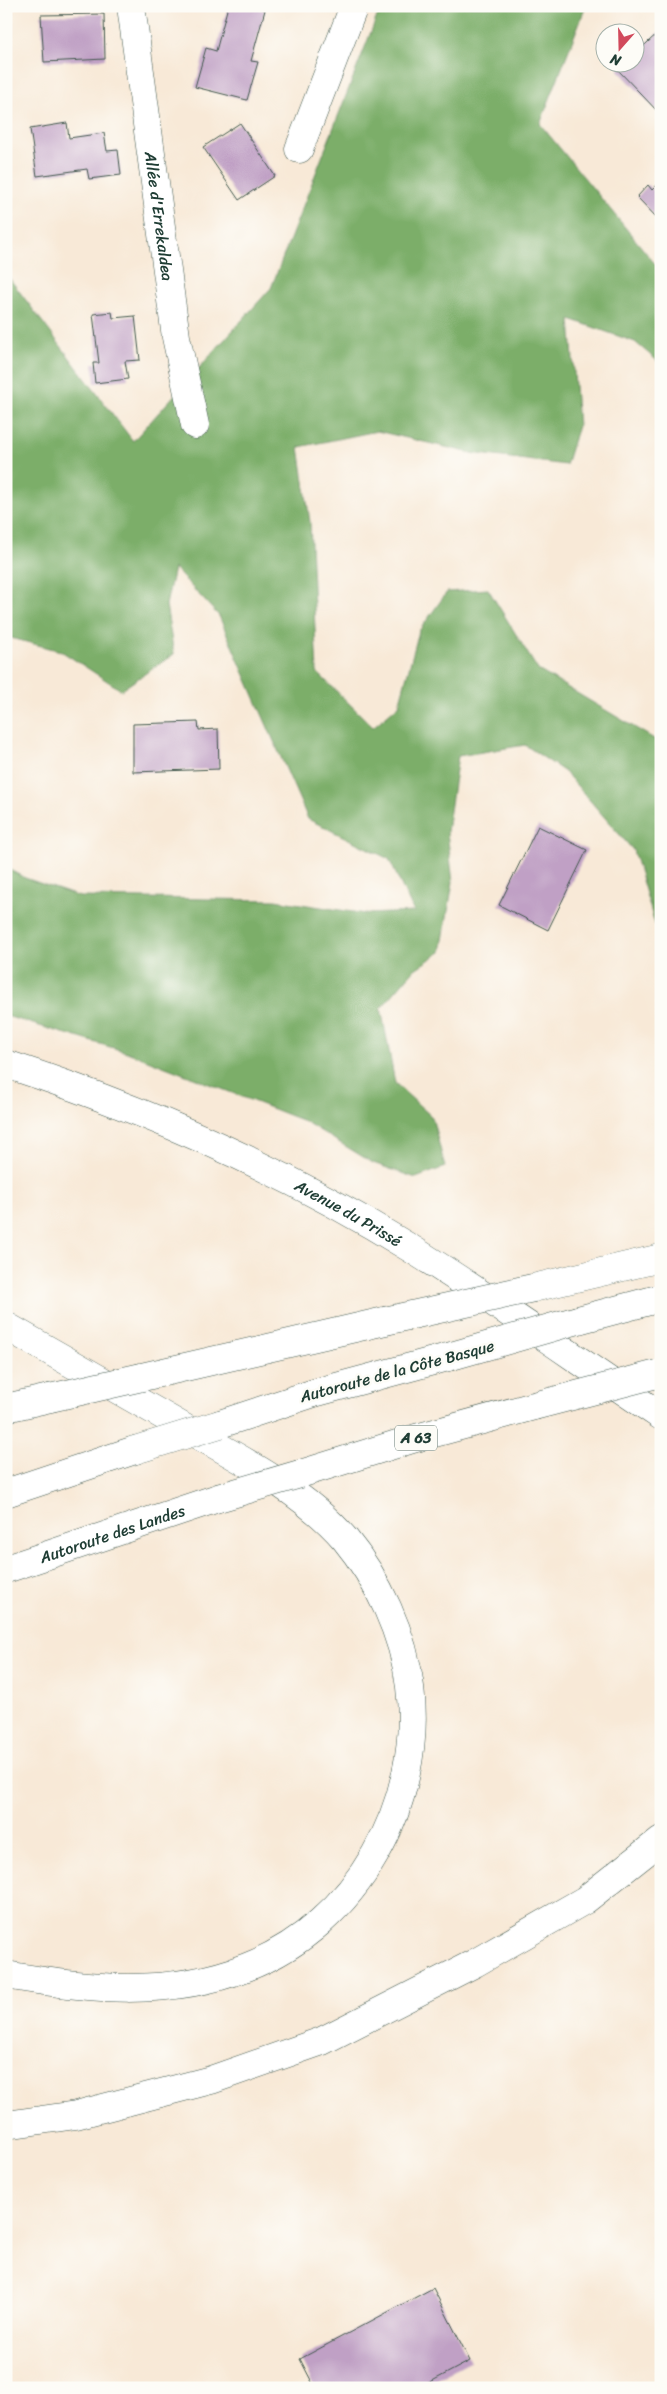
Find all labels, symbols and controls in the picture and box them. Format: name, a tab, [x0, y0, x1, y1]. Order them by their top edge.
north arrow	[594, 22, 644, 72]
text: N	[607, 46, 625, 73]
street label: Allée d'Errekaldea	[136, 149, 183, 283]
street label: Avenue du Prissé	[289, 1170, 408, 1254]
street label: Autoroute de la Côte Basque	[296, 1331, 498, 1411]
road number: A 63	[395, 1426, 437, 1450]
street label: Autoroute des Landes	[35, 1495, 189, 1572]

